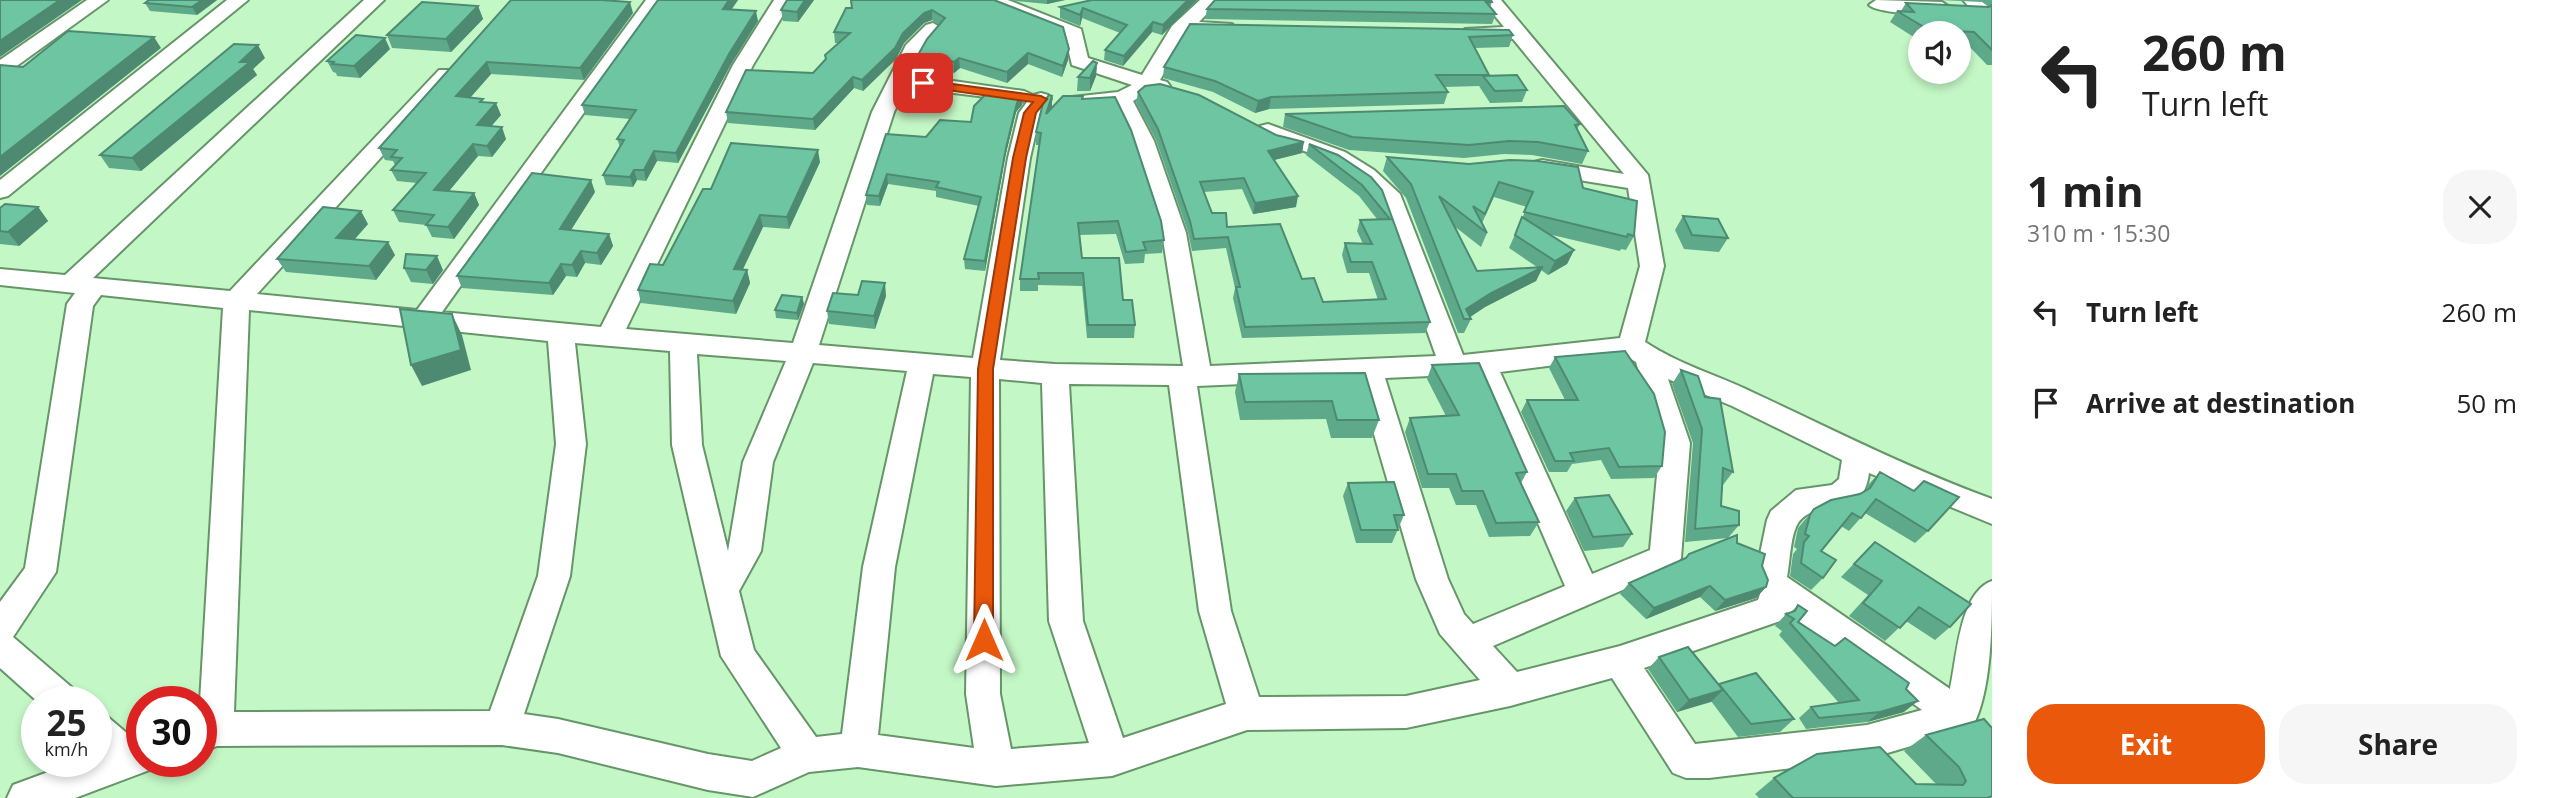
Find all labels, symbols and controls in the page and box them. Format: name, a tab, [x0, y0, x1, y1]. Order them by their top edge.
text: 260 m	[2142, 19, 2287, 85]
map controls	[1908, 21, 1971, 84]
button: sound	[1908, 21, 1971, 84]
icon: left	[2027, 28, 2118, 119]
pin	[893, 53, 953, 113]
icon: arrive	[904, 64, 942, 102]
text: Turn left	[2142, 82, 2268, 125]
text: 1 min	[2027, 162, 2144, 219]
button: close	[2443, 170, 2517, 244]
text: 310 m · 15:30	[2027, 217, 2170, 249]
icon: left	[2027, 293, 2065, 331]
text: Turn left	[2086, 294, 2198, 330]
text: 260 m	[2442, 294, 2517, 330]
icon: arrive	[2027, 384, 2065, 422]
text: Arrive at destination	[2086, 385, 2355, 421]
text: 50 m	[2456, 385, 2517, 421]
position arrow	[947, 603, 1021, 677]
speed limit sign: 30	[126, 686, 217, 777]
text: 25	[46, 699, 87, 746]
button: Exit	[2027, 704, 2265, 784]
button: Share	[2279, 704, 2517, 784]
text: km/h	[45, 737, 88, 761]

